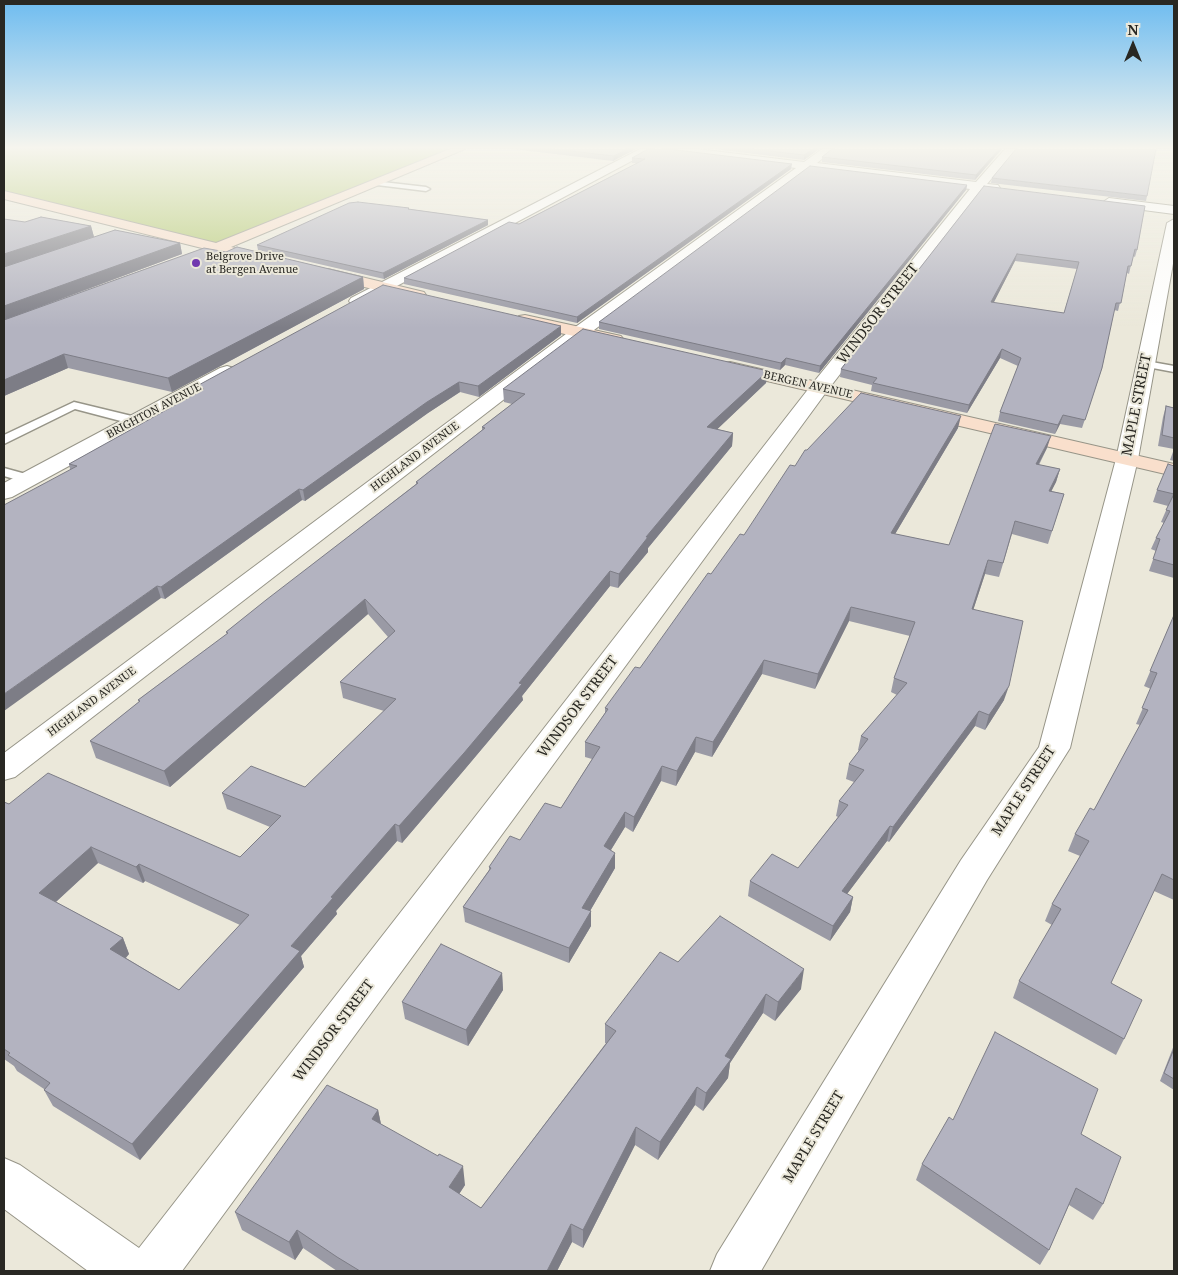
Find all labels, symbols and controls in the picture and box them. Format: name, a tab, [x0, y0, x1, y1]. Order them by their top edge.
north arrow	[1108, 20, 1158, 70]
text: N	[1127, 20, 1139, 39]
place label: Belgrove Drive at Bergen Avenue	[206, 250, 298, 276]
marker: Belgrove Drive at Bergen Avenue	[190, 257, 202, 269]
street label: WINDSOR STREET	[834, 261, 922, 367]
street label: MAPLE STREET	[1119, 353, 1155, 457]
street label: BERGEN AVENUE	[762, 368, 854, 402]
street label: BRIGHTON AVENUE	[104, 380, 204, 442]
street label: HIGHLAND AVENUE	[368, 419, 462, 495]
street label: WINDSOR STREET	[534, 653, 622, 761]
street label: HIGHLAND AVENUE	[45, 664, 139, 740]
street label: MAPLE STREET	[989, 743, 1059, 839]
street label: WINDSOR STREET	[290, 977, 378, 1085]
street label: MAPLE STREET	[780, 1088, 848, 1186]

